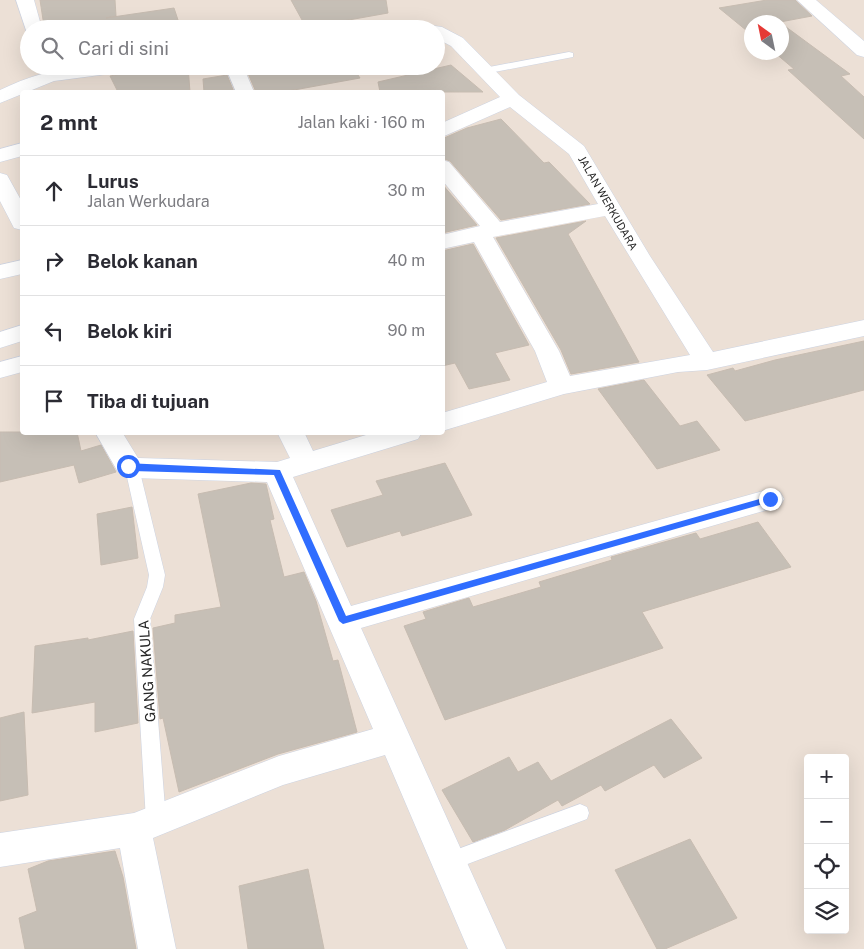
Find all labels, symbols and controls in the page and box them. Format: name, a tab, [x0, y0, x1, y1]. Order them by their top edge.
north arrow	[744, 15, 789, 60]
search box	[20, 20, 445, 75]
icon: search	[38, 34, 66, 62]
text: Cari di sini	[78, 37, 169, 59]
text: 2 mnt	[40, 110, 98, 135]
text: Jalan kaki · 160 m	[297, 113, 425, 132]
street label: JALAN WERKUDARA	[576, 154, 640, 252]
text: Lurus	[87, 170, 139, 192]
icon: ahead	[40, 177, 68, 205]
text: 30 m	[388, 181, 425, 200]
text: Jalan Werkudara	[87, 192, 210, 211]
icon: right	[40, 247, 68, 275]
text: Belok kanan	[87, 250, 198, 272]
text: 40 m	[387, 251, 425, 270]
icon: left	[40, 317, 68, 345]
text: Belok kiri	[87, 320, 172, 342]
text: 90 m	[388, 321, 425, 340]
icon: arrive	[40, 387, 68, 415]
text: Tiba di tujuan	[87, 390, 209, 412]
route start	[117, 455, 140, 478]
route end	[759, 488, 782, 511]
street label: GANG NAKULA	[135, 619, 159, 723]
map controls	[804, 754, 849, 934]
button: +	[804, 754, 849, 799]
button: −	[804, 799, 849, 844]
button: locate	[804, 844, 849, 889]
button: layers	[804, 889, 849, 934]

